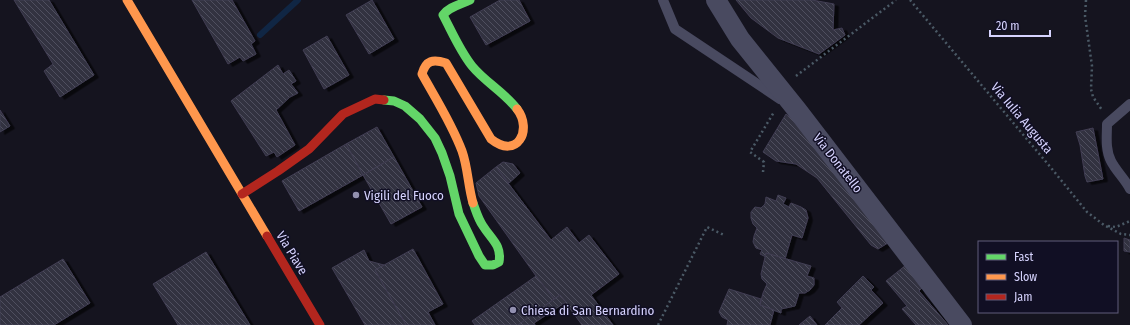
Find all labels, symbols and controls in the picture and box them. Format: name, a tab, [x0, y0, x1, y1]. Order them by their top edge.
scale bar	[990, 12, 1050, 38]
text: 20 m	[996, 19, 1020, 33]
street label: Via Iulia Augusta	[988, 79, 1056, 157]
street label: Via Donatello	[810, 130, 866, 196]
place label: Vigili del Fuoco	[364, 188, 444, 203]
marker: Vigili del Fuoco	[351, 190, 361, 200]
street label: Via Piave	[273, 229, 311, 277]
legend	[978, 241, 1118, 313]
text: Fast	[1014, 250, 1033, 264]
text: Slow	[1014, 270, 1037, 284]
text: Jam	[1014, 290, 1032, 304]
place label: Chiesa di San Bernardino	[521, 303, 654, 318]
marker: Chiesa di San Bernardino	[508, 305, 518, 315]

